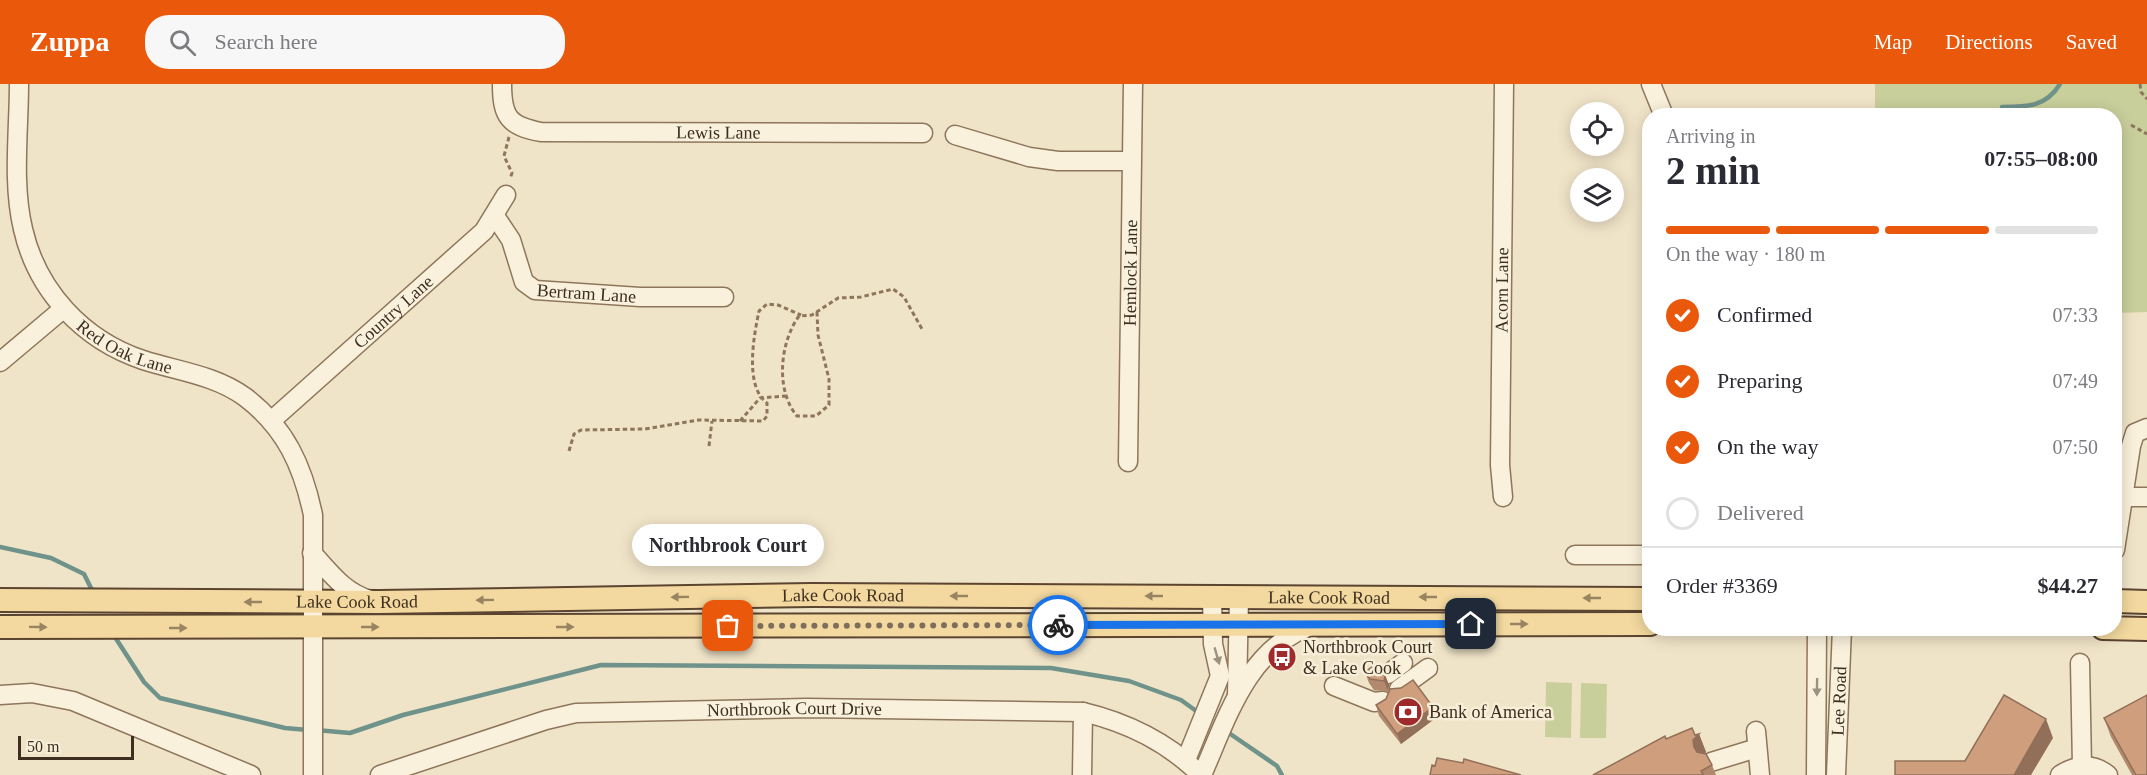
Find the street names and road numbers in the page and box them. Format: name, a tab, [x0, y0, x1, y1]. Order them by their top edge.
street label: Lewis Lane	[676, 122, 761, 143]
street label: Hemlock Lane	[1120, 220, 1141, 326]
street label: Acorn Lane	[1491, 247, 1512, 333]
street label: Country Lane	[350, 271, 437, 352]
street label: Bertram Lane	[536, 280, 637, 307]
street label: Red Oak Lane	[73, 316, 174, 378]
street label: Lake Cook Road	[782, 585, 904, 605]
street label: Lake Cook Road	[1268, 587, 1390, 608]
street label: Lake Cook Road	[296, 591, 418, 612]
street label: Lee Road	[1828, 666, 1850, 736]
street label: Northbrook Court Drive	[707, 698, 882, 720]

